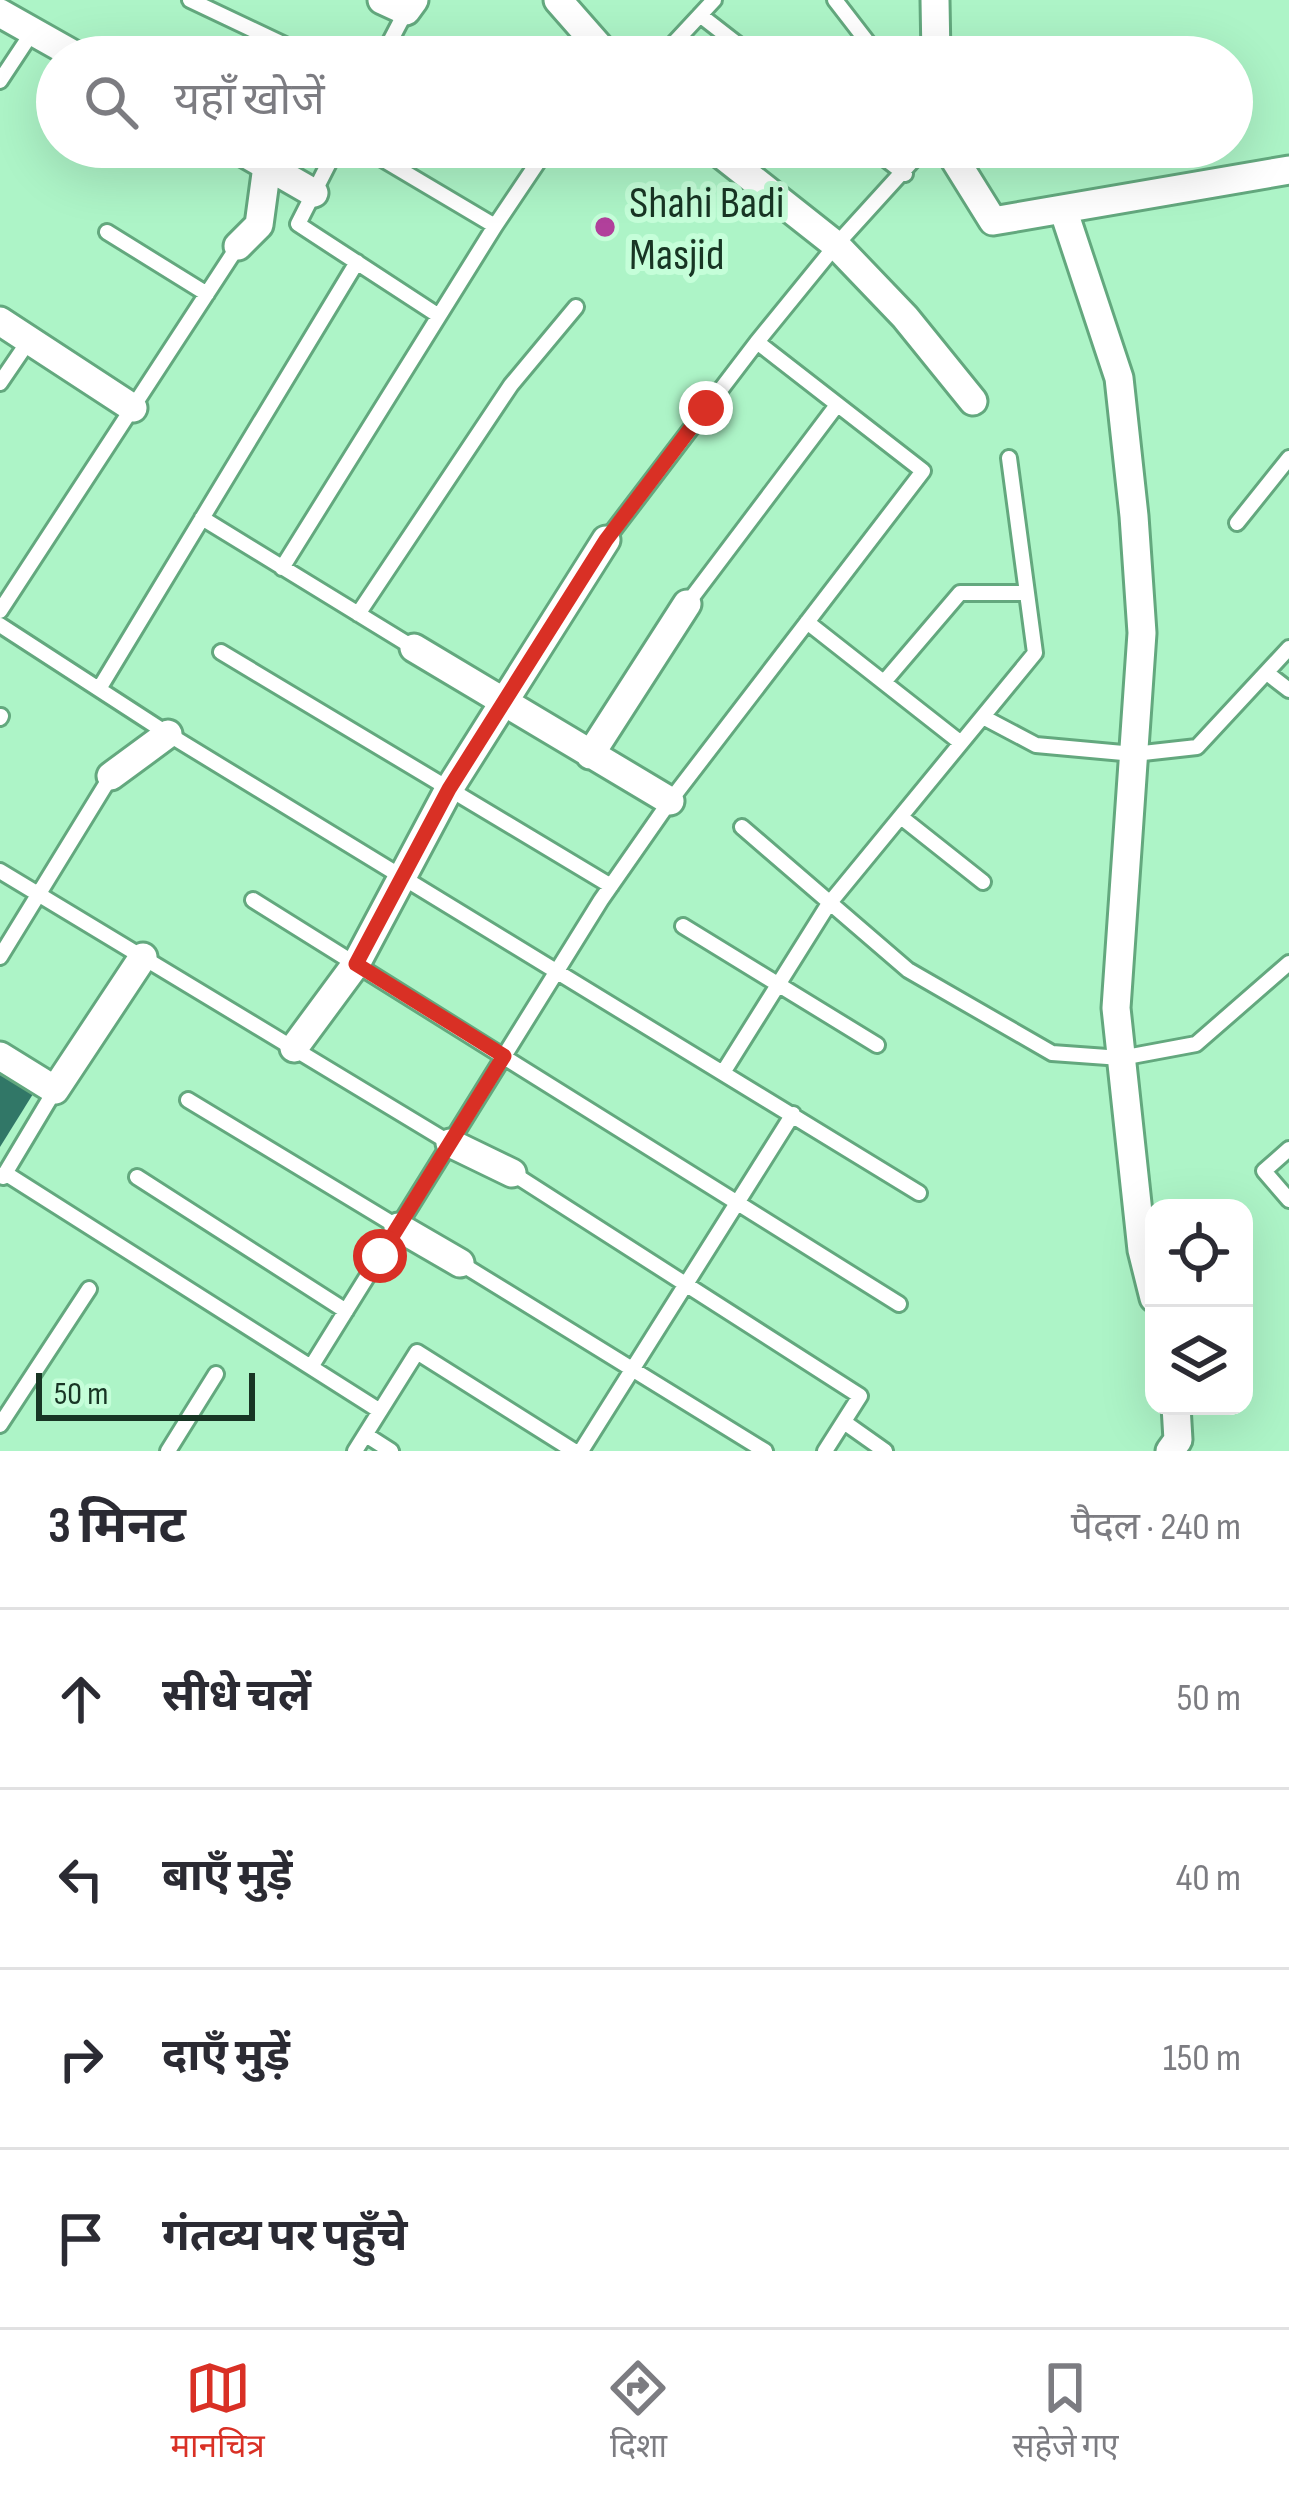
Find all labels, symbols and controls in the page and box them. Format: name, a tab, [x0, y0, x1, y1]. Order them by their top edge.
search box	[36, 36, 1253, 168]
icon: search	[78, 69, 144, 135]
text: यहाँ खोजें	[174, 73, 325, 128]
place label: Shahi Badi Masjid	[629, 176, 784, 283]
marker: Shahi Badi Masjid	[592, 214, 618, 240]
route end	[679, 381, 733, 435]
map controls	[1145, 1199, 1253, 1415]
button: locate	[1145, 1199, 1253, 1307]
route start	[353, 1229, 407, 1283]
button: layers	[1145, 1307, 1253, 1415]
scale bar	[36, 1367, 255, 1420]
text: 50 m	[54, 1374, 108, 1414]
text: 3 मिनट	[48, 1496, 186, 1557]
text: पैदल · 240 m	[1071, 1504, 1241, 1551]
icon: ahead	[48, 1666, 114, 1732]
text: सीधे चलें	[162, 1669, 311, 1724]
text: 50 m	[1177, 1675, 1241, 1722]
icon: left	[48, 1846, 114, 1912]
text: बाएँ मुड़ें	[162, 1849, 292, 1904]
text: 40 m	[1176, 1855, 1241, 1902]
icon: right	[48, 2026, 114, 2092]
text: दाएँ मुड़ें	[162, 2029, 290, 2084]
text: 150 m	[1163, 2035, 1241, 2082]
icon: arrive	[48, 2206, 114, 2272]
text: गंतव्य पर पहुँचे	[162, 2209, 407, 2264]
tab: मानचित्र	[170, 2355, 265, 2470]
tab: दिशा	[605, 2355, 671, 2470]
tab: सहेजे गए	[1012, 2355, 1119, 2470]

